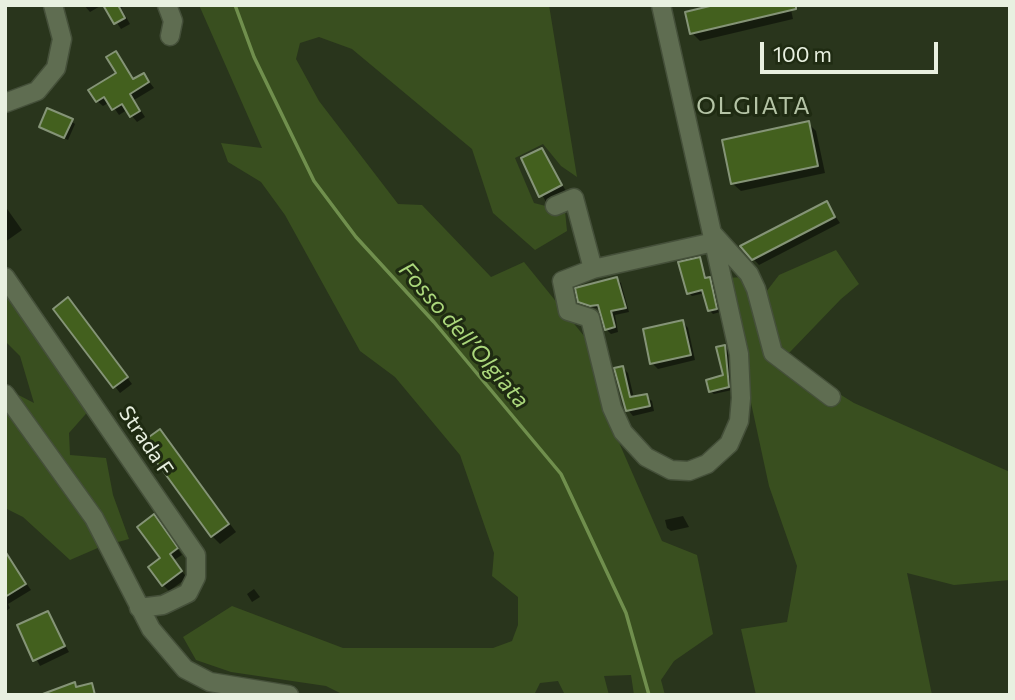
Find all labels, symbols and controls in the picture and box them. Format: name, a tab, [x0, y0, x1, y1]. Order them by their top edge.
scale bar	[763, 28, 942, 72]
text: 100 m	[773, 41, 832, 66]
district label: OLGIATA	[697, 92, 811, 120]
water label: Fosso dell’Olgiata	[393, 256, 535, 414]
street label: Strada F	[113, 401, 179, 481]

